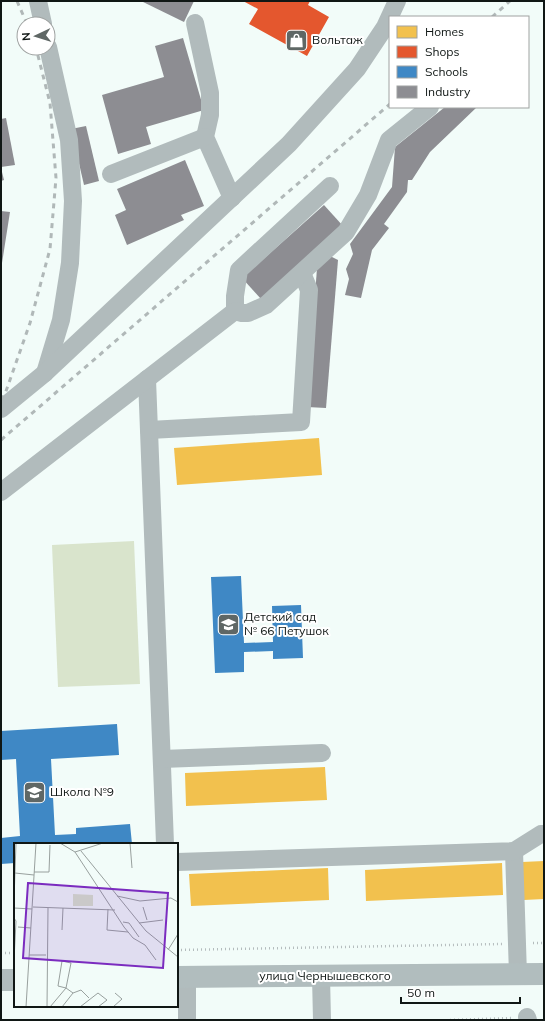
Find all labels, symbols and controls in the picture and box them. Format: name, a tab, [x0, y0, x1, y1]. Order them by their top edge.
north arrow	[16, 16, 56, 56]
legend	[389, 16, 529, 108]
text: Homes	[425, 24, 464, 39]
shop icon: Вольтаж	[284, 27, 310, 53]
text: N	[19, 32, 33, 41]
place label: Вольтаж	[312, 32, 363, 47]
text: Shops	[425, 44, 460, 59]
text: Schools	[425, 64, 468, 79]
text: Industry	[425, 84, 471, 99]
place label: Детский сад № 66 Петушок	[244, 609, 329, 638]
school or university icon: Детский сад № 66 Петушок	[215, 611, 241, 637]
school or university icon: Школа №9	[22, 779, 48, 805]
place label: Школа №9	[50, 784, 114, 799]
inset map	[14, 843, 178, 1007]
street label: улица Чернышевского	[259, 968, 391, 983]
scale bar	[401, 979, 520, 1005]
text: 50 m	[407, 985, 435, 1000]

